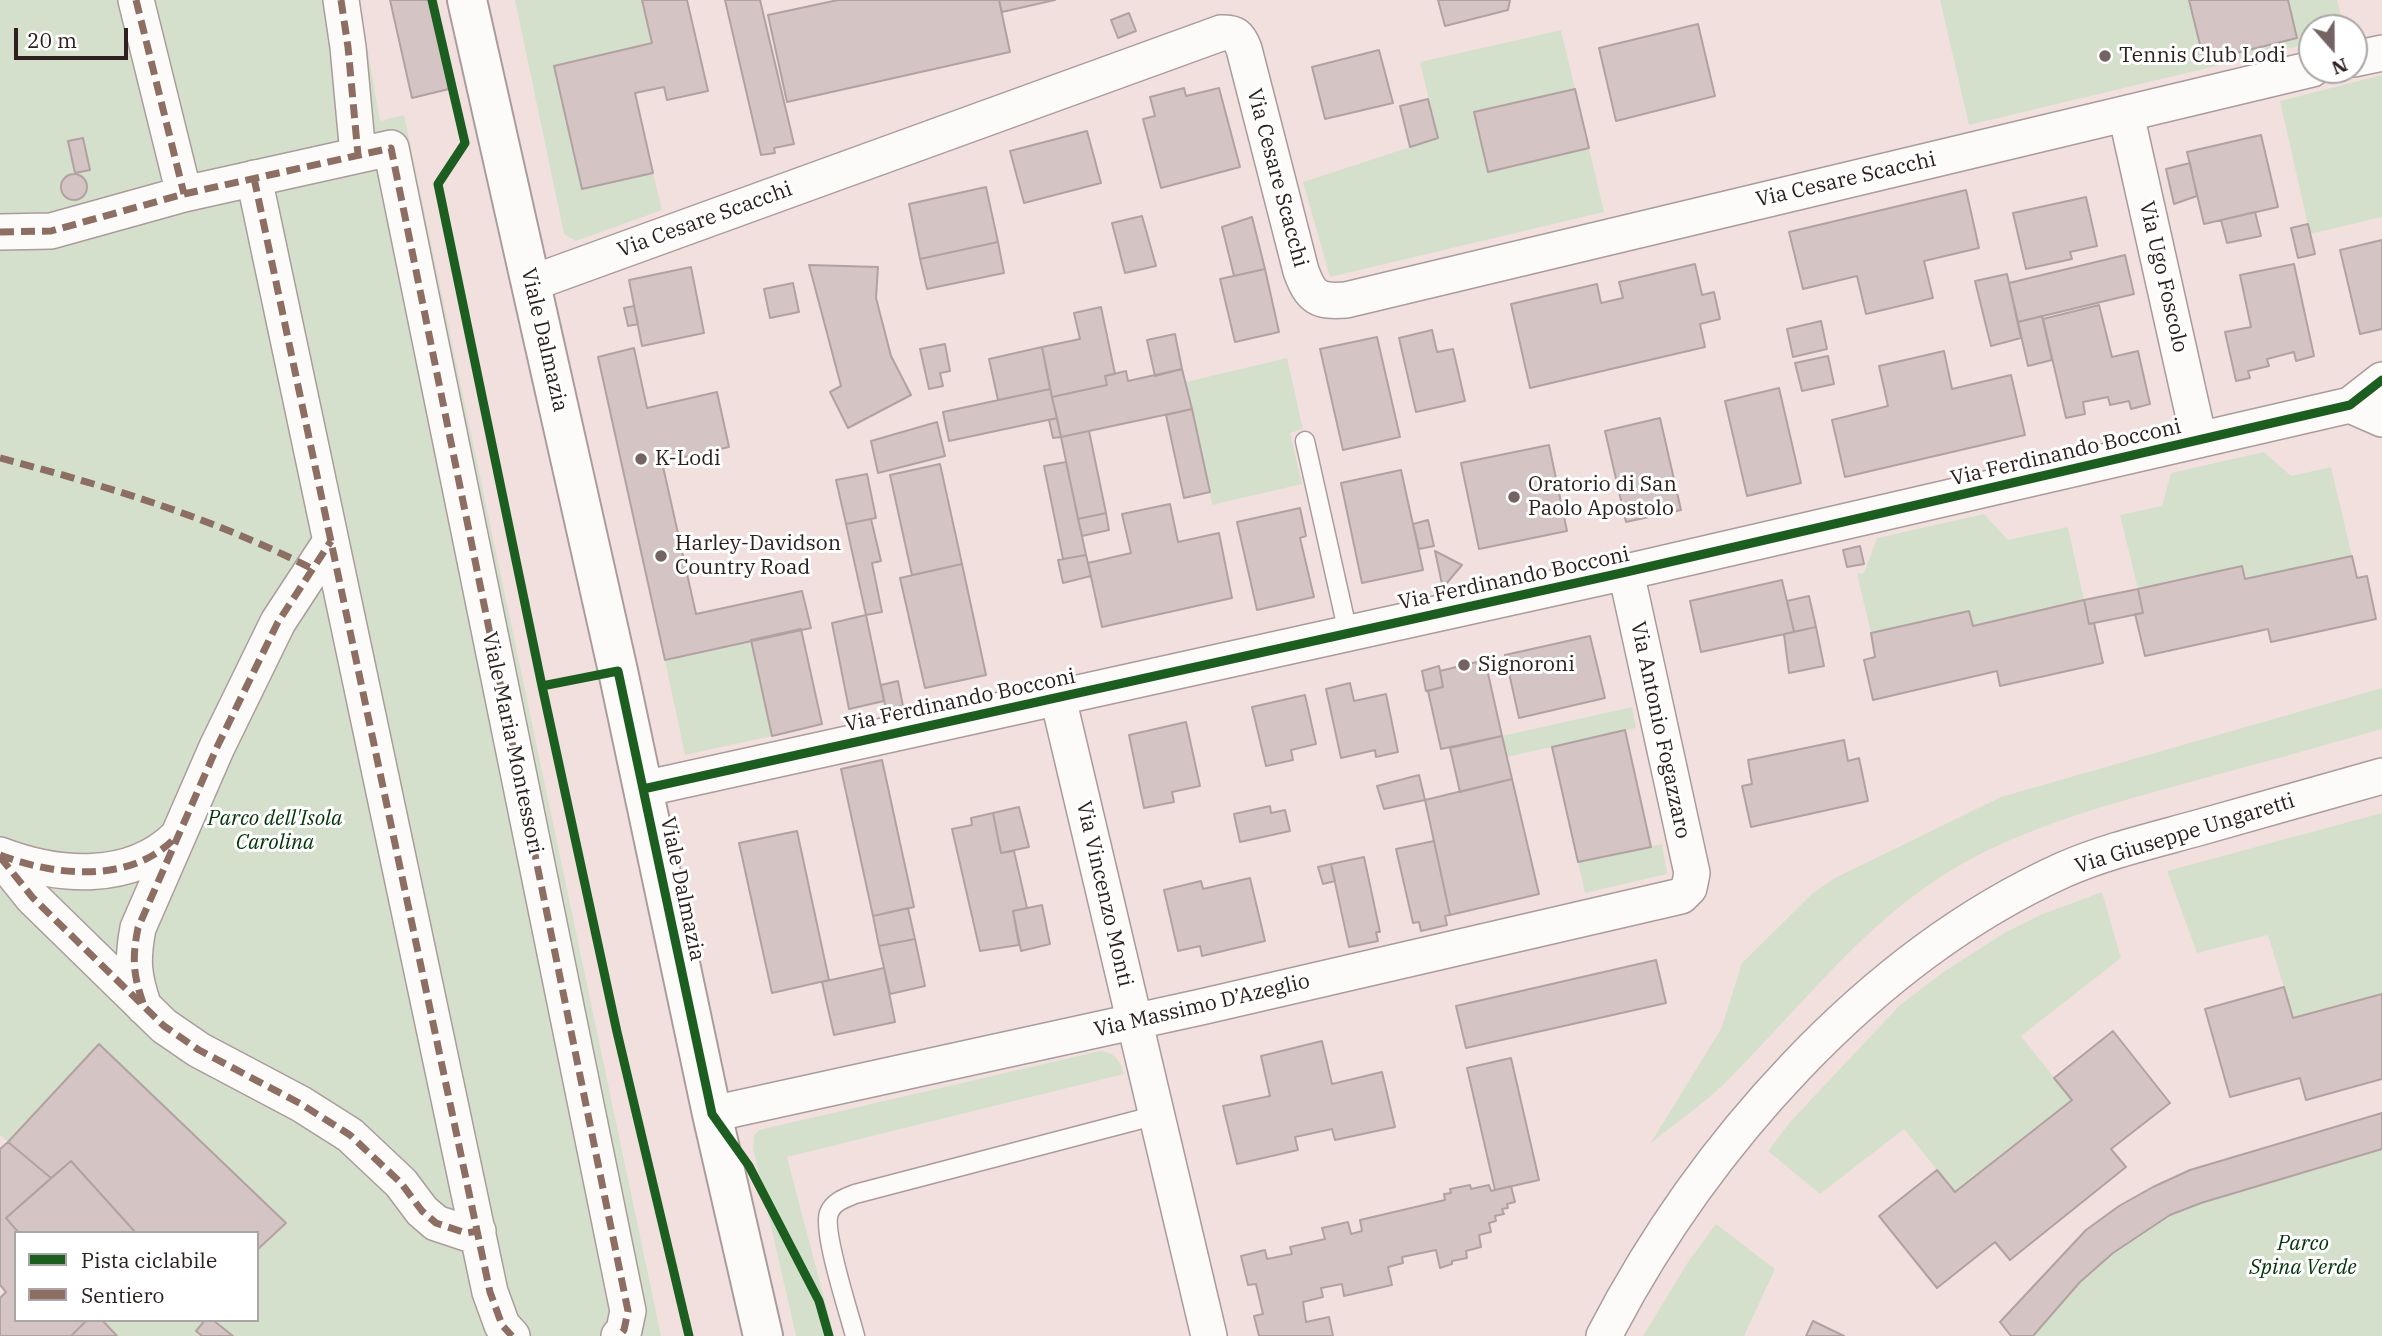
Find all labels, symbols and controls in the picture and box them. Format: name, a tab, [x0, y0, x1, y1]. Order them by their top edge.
scale bar	[18, 14, 131, 58]
north arrow	[2298, 14, 2368, 84]
text: 20 m	[27, 26, 77, 54]
place label: Tennis Club Lodi	[2119, 43, 2286, 69]
marker: Tennis Club Lodi	[2097, 48, 2113, 64]
text: N	[2328, 53, 2351, 81]
street label: Via Cesare Scacchi	[1241, 86, 1313, 270]
street label: Via Cesare Scacchi	[1753, 147, 1939, 213]
street label: Via Cesare Scacchi	[614, 177, 796, 263]
street label: Via Ugo Foscolo	[2133, 199, 2193, 355]
street label: Viale Dalmazia	[515, 266, 573, 414]
street label: Via Ferdinando Bocconi	[1948, 414, 2184, 492]
place label: K-Lodi	[655, 446, 721, 472]
marker: K-Lodi	[633, 451, 649, 467]
place label: Oratorio di San Paolo Apostolo	[1528, 472, 1677, 522]
marker: Oratorio di San Paolo Apostolo	[1506, 489, 1522, 505]
place label: Harley-Davidson Country Road	[675, 531, 841, 581]
street label: Via Ferdinando Bocconi	[1396, 542, 1632, 616]
marker: Harley-Davidson Country Road	[653, 548, 669, 564]
street label: Via Antonio Fogazzaro	[1625, 619, 1695, 841]
street label: Viale Maria Montessori	[476, 630, 548, 856]
place label: Signoroni	[1478, 652, 1575, 678]
marker: Signoroni	[1456, 657, 1472, 673]
street label: Via Ferdinando Bocconi	[842, 664, 1078, 738]
street label: Via Giuseppe Ungaretti	[2072, 789, 2298, 879]
street label: Via Vincenzo Monti	[1070, 799, 1138, 989]
park label: Parco dell'Isola Carolina	[208, 806, 342, 856]
street label: Viale Dalmazia	[654, 815, 710, 963]
street label: Via Massimo D’Azeglio	[1092, 969, 1312, 1043]
legend	[14, 1231, 259, 1322]
park label: Parco Spina Verde	[2249, 1231, 2357, 1281]
text: Pista ciclabile	[81, 1246, 217, 1274]
text: Sentiero	[81, 1281, 164, 1309]

